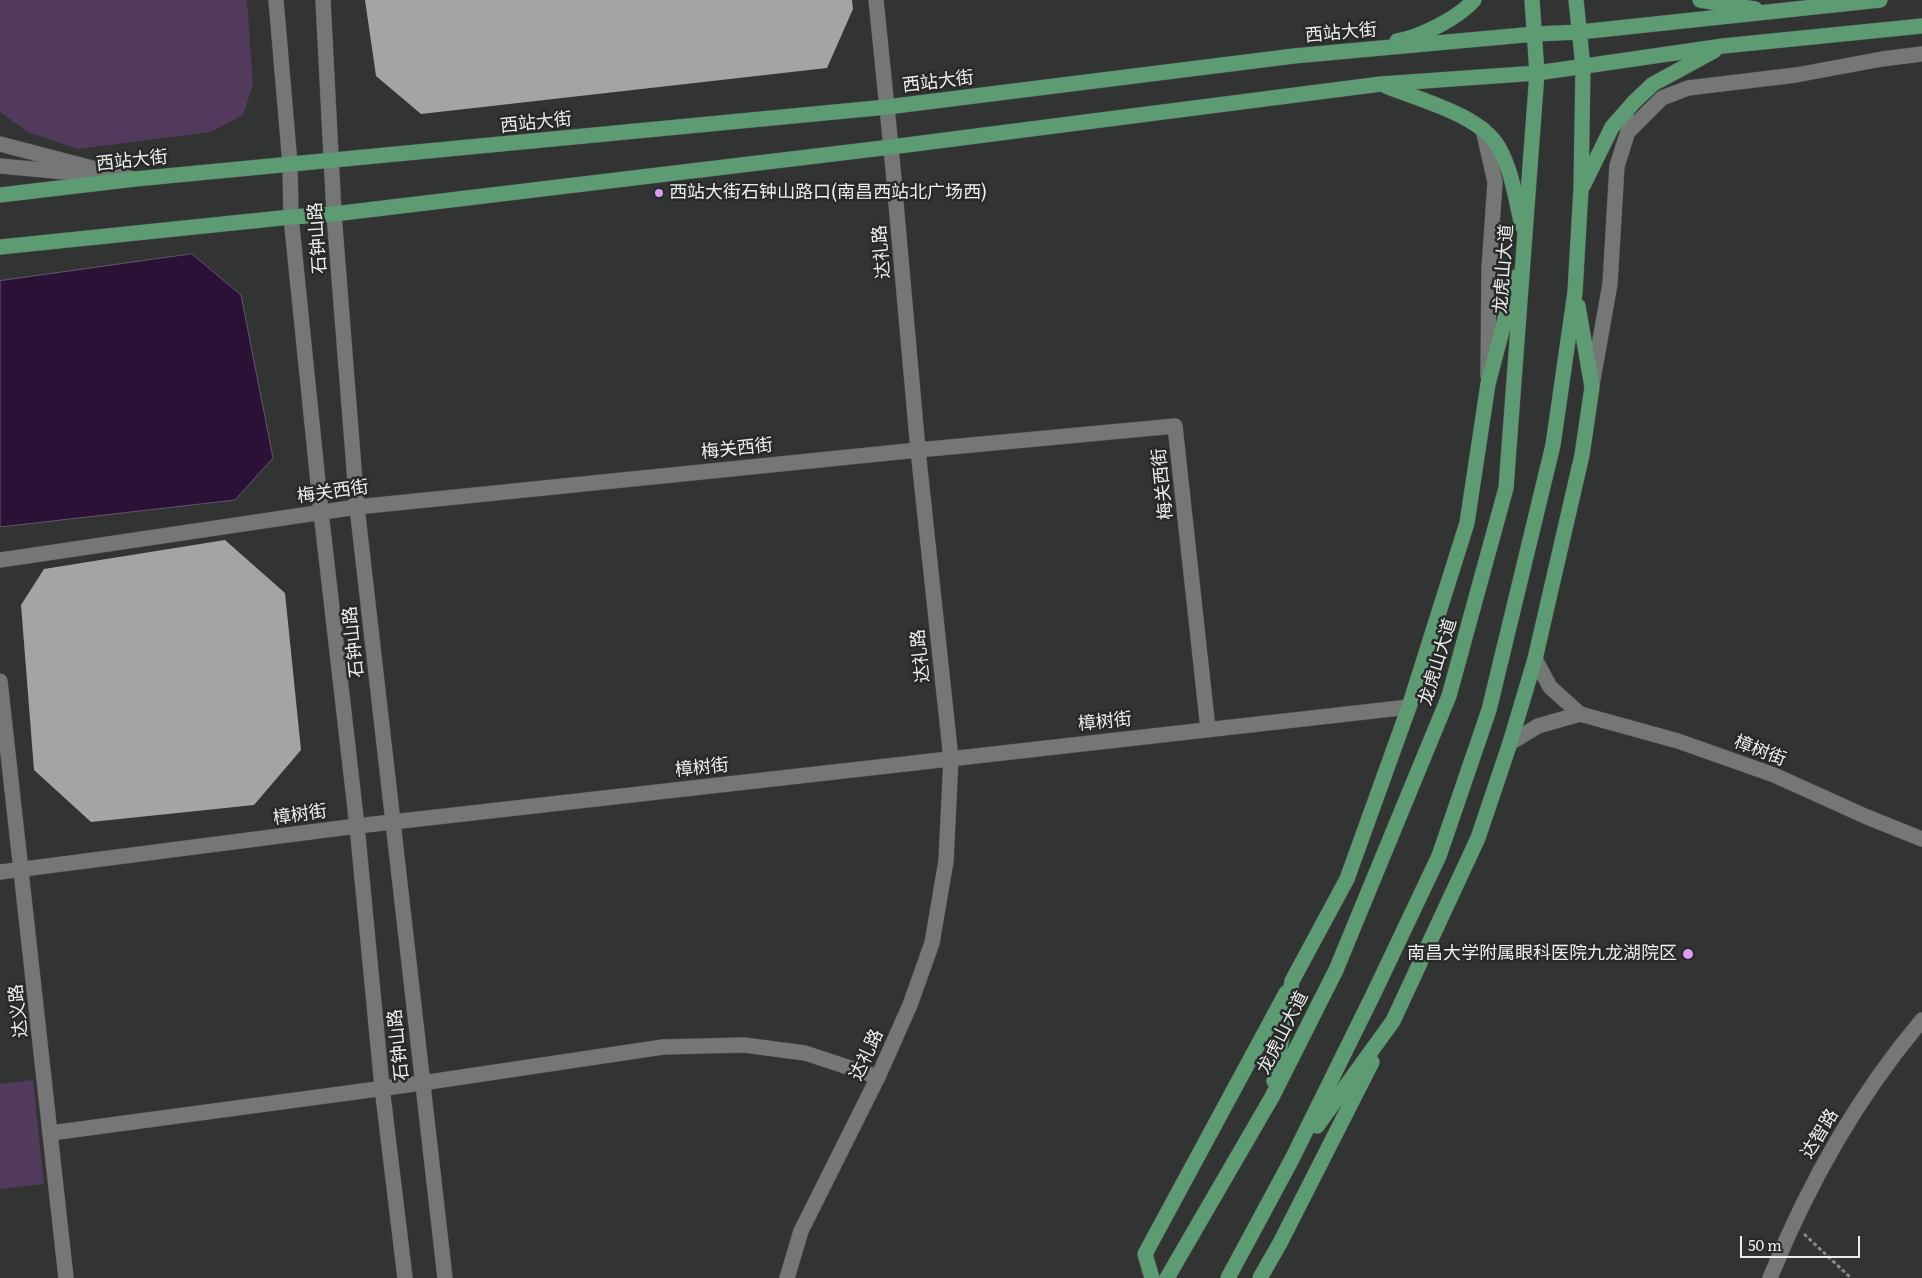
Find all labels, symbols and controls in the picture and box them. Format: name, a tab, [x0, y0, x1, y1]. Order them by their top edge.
street label: 西站大街	[1304, 19, 1378, 47]
street label: 西站大街	[901, 67, 975, 97]
street label: 西站大街	[499, 108, 573, 138]
street label: 西站大街	[95, 146, 169, 176]
place label: 西站大街石钟山路口(南昌西站北广场西)	[669, 182, 987, 204]
marker: 西站大街石钟山路口(南昌西站北广场西)	[653, 187, 665, 199]
street label: 石钟山路	[305, 201, 331, 275]
street label: 龙虎山大道	[1490, 223, 1518, 315]
street label: 达礼路	[869, 224, 895, 280]
street label: 梅关西街	[700, 434, 774, 464]
street label: 梅关西街	[1148, 447, 1178, 521]
street label: 梅关西街	[296, 476, 370, 508]
street label: 石钟山路	[339, 605, 369, 679]
street label: 龙虎山大道	[1415, 616, 1461, 708]
street label: 达礼路	[907, 628, 935, 684]
street label: 樟树街	[1077, 708, 1133, 736]
street label: 樟树街	[1731, 731, 1789, 771]
street label: 樟树街	[674, 754, 730, 782]
street label: 樟树街	[272, 801, 328, 829]
place label: 南昌大学附属眼科医院九龙湖院区	[1407, 943, 1677, 965]
marker: 南昌大学附属眼科医院九龙湖院区	[1681, 947, 1695, 961]
street label: 达义路	[5, 983, 33, 1039]
street label: 龙虎山大道	[1253, 988, 1313, 1078]
street label: 石钟山路	[384, 1008, 414, 1082]
street label: 达礼路	[846, 1026, 888, 1084]
street label: 达智路	[1797, 1105, 1843, 1163]
scale bar	[1742, 1226, 1862, 1258]
text: 50 m	[1748, 1233, 1782, 1256]

